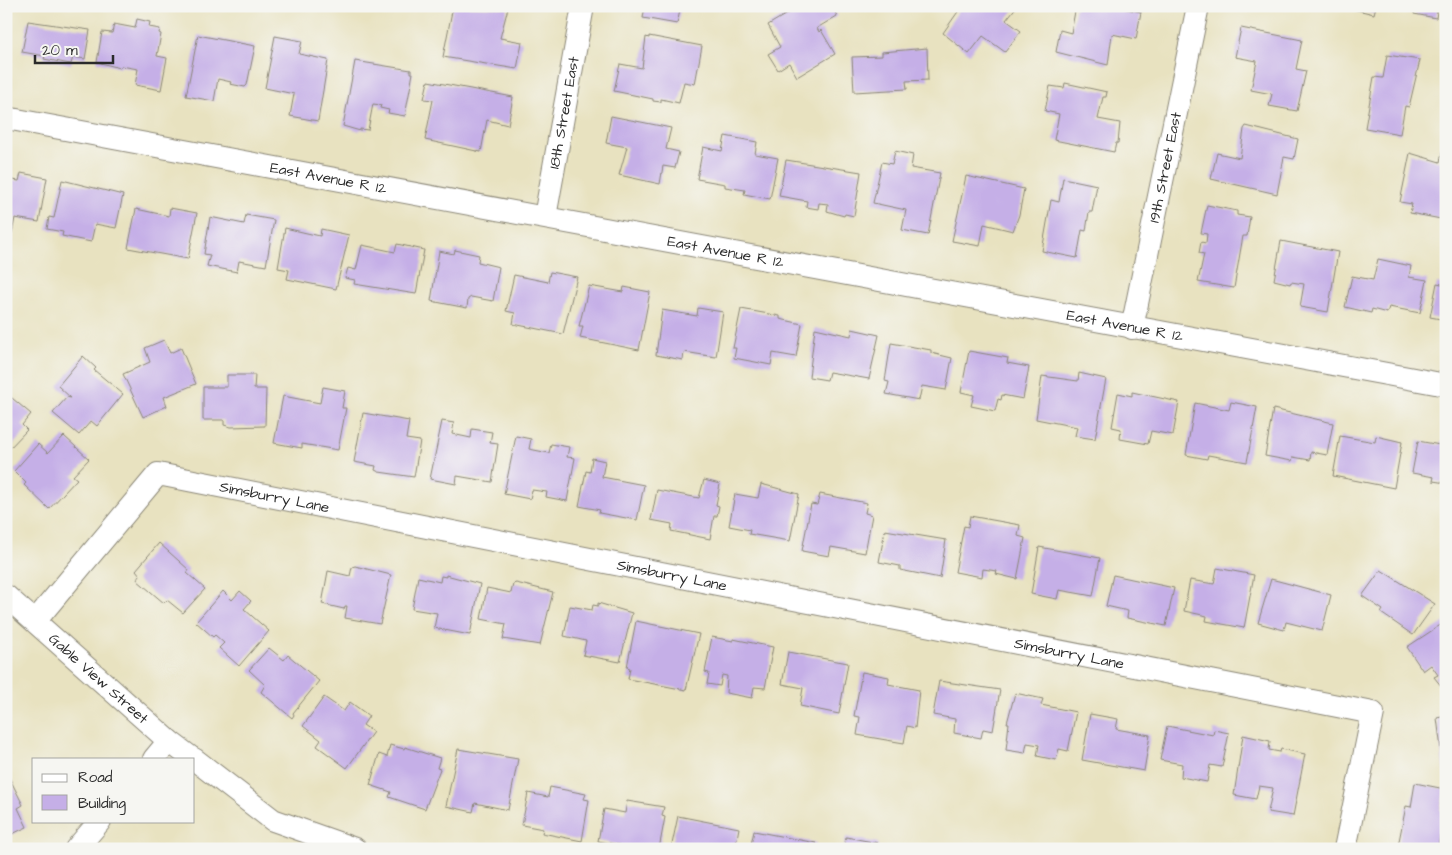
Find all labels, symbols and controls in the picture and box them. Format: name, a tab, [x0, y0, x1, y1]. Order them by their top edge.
scale bar	[35, 32, 112, 64]
text: 20 m	[42, 40, 78, 61]
street label: 18th Street East	[544, 55, 585, 171]
street label: 19th Street East	[1144, 110, 1187, 225]
street label: East Avenue R 12	[268, 157, 389, 199]
street label: East Avenue R 12	[666, 231, 786, 273]
street label: East Avenue R 12	[1065, 305, 1185, 347]
street label: Simsburry Lane	[218, 476, 331, 518]
street label: Simsburry Lane	[615, 554, 729, 597]
street label: Gable View Street	[44, 629, 153, 729]
street label: Simsburry Lane	[1012, 633, 1126, 675]
legend	[32, 758, 195, 822]
text: Road	[78, 767, 113, 788]
text: Building	[78, 793, 126, 815]

